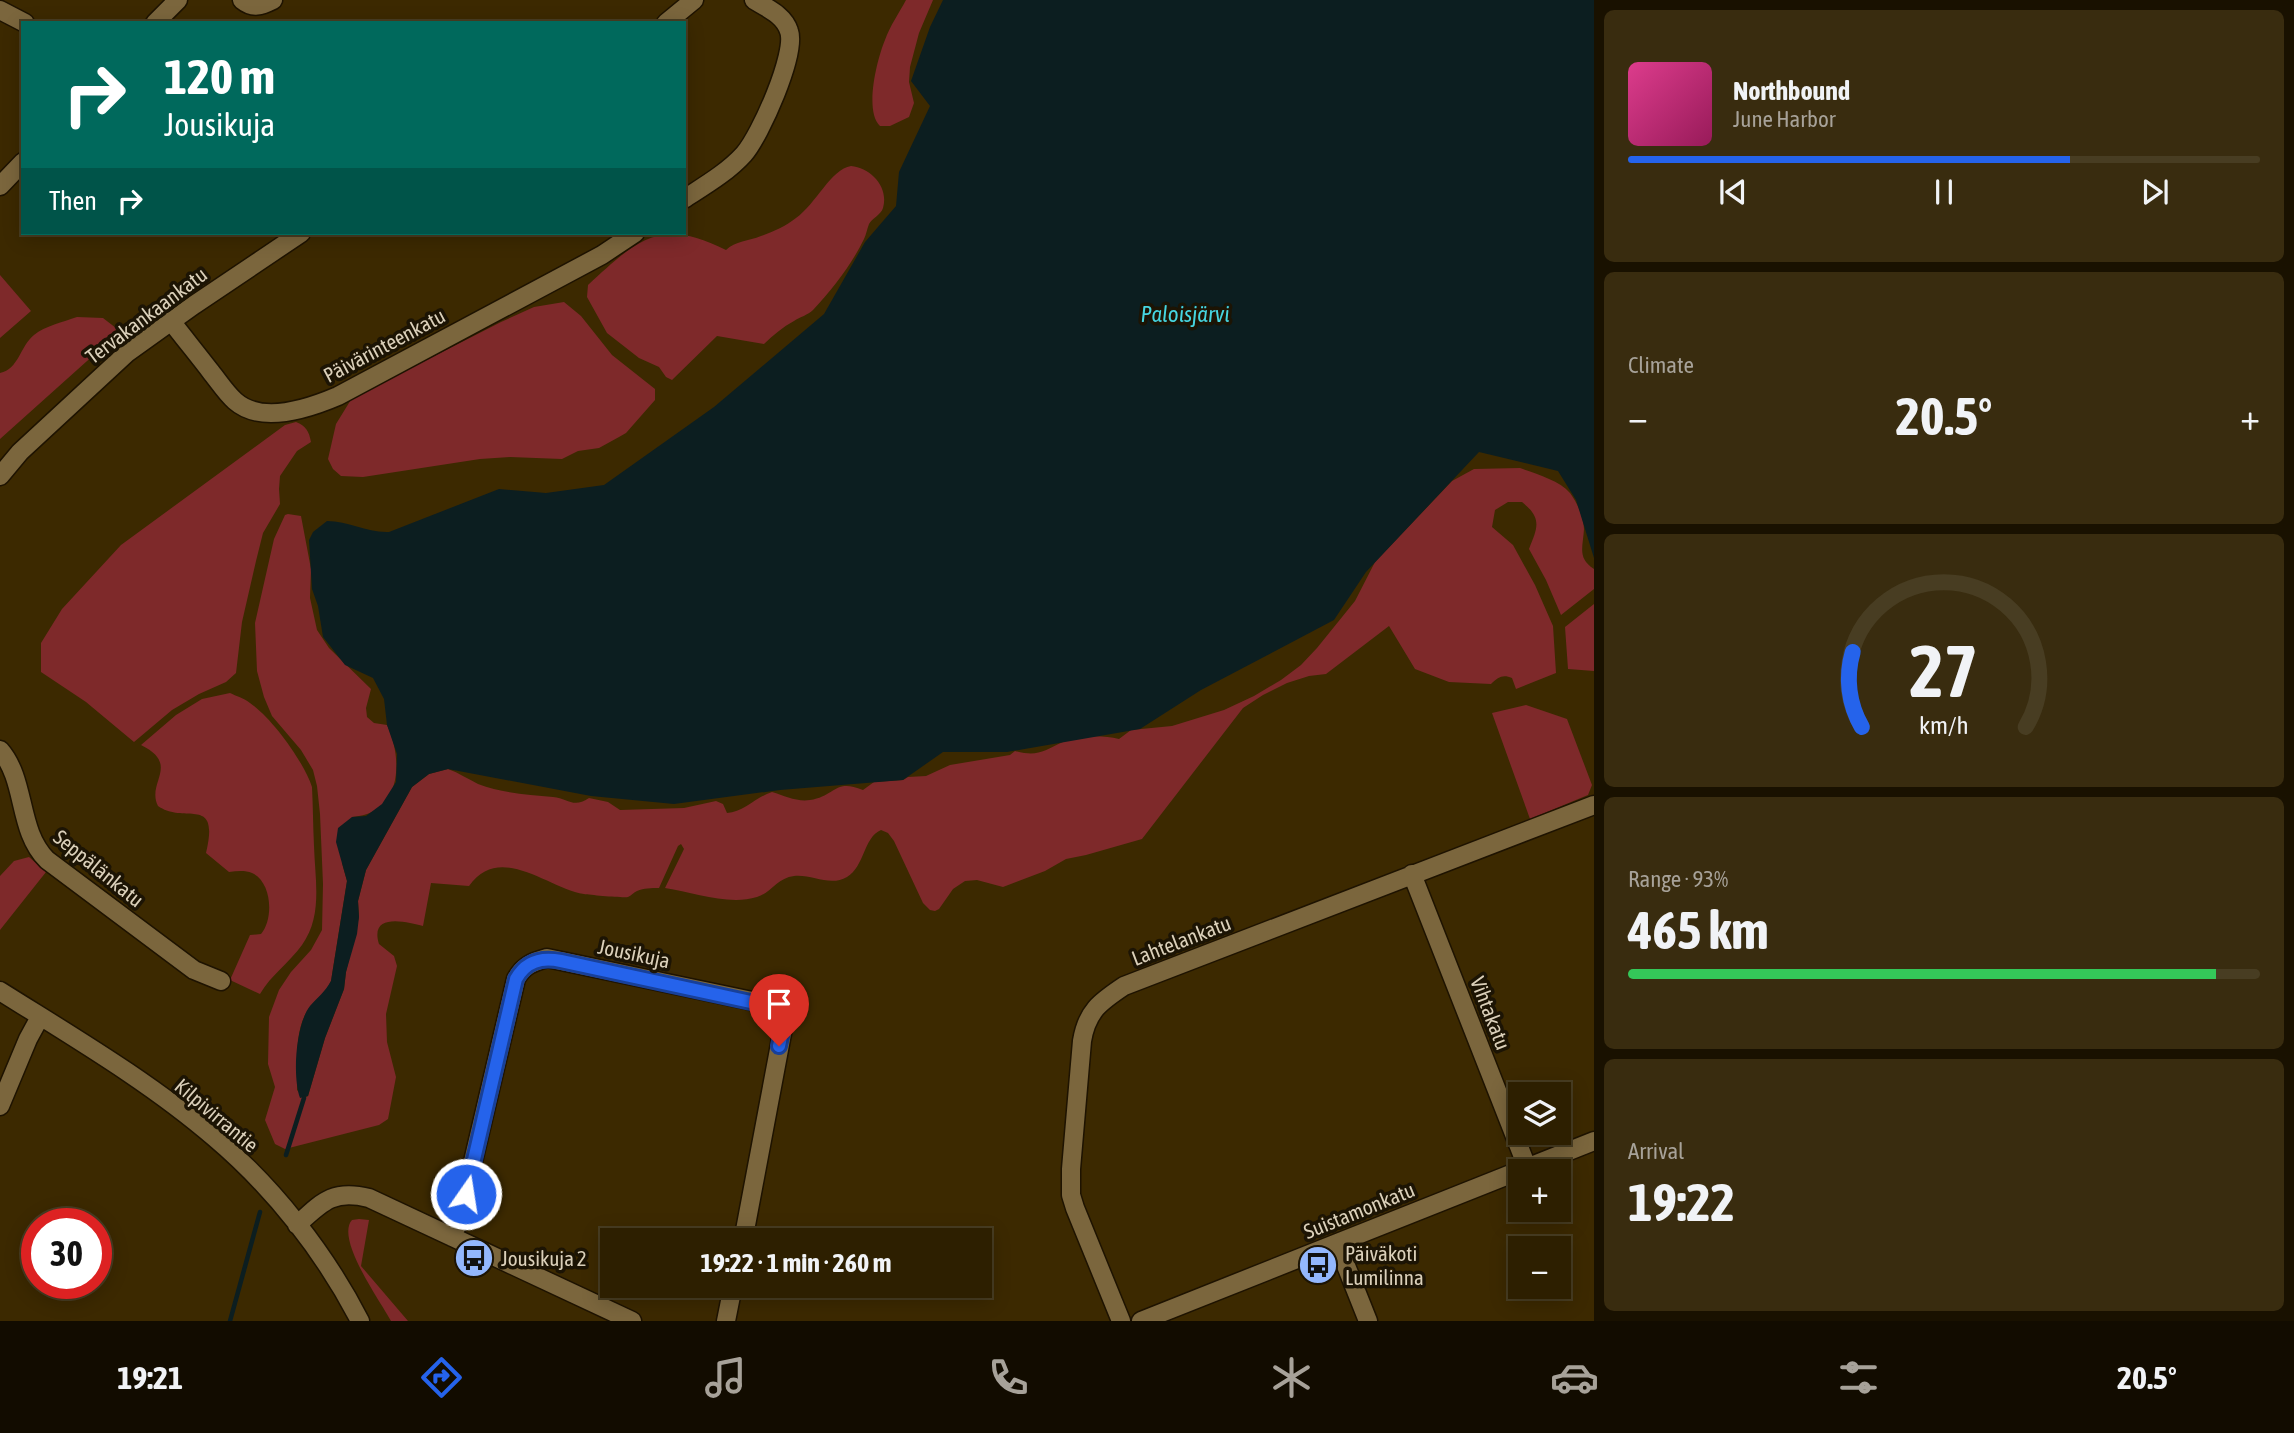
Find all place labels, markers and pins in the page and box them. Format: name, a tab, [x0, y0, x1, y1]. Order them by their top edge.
pin	[749, 974, 809, 1046]
bus stop icon: Jousikuja 2	[453, 1237, 495, 1279]
place label: Päiväkoti Lumilinna	[1345, 1241, 1424, 1289]
bus stop icon: Päiväkoti Lumilinna	[1297, 1244, 1339, 1286]
place label: Jousikuja 2	[501, 1246, 587, 1270]

